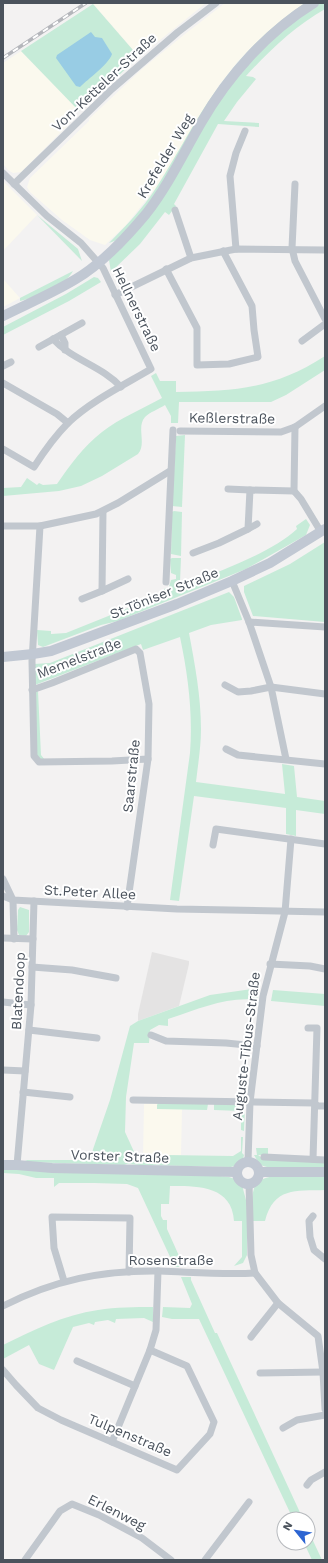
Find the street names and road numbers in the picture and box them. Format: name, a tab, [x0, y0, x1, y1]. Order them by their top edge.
street label: Von-Ketteler-Straße	[48, 29, 160, 135]
street label: Krefelder Weg	[134, 110, 197, 201]
street label: Hellnerstraße	[110, 264, 164, 354]
street label: Keßlerstraße	[189, 409, 275, 427]
street label: St.Töniser Straße	[107, 564, 221, 622]
street label: Memelstraße	[35, 635, 123, 681]
street label: Saarstraße	[119, 739, 143, 813]
street label: St.Peter Allee	[43, 882, 137, 902]
street label: Blatendoop	[8, 952, 28, 1030]
street label: Auguste-Tibus-Straße	[229, 971, 263, 1121]
street label: Vorster Straße	[70, 1146, 170, 1166]
street label: Rosenstraße	[129, 1252, 214, 1268]
street label: Tulpenstraße	[86, 1410, 174, 1460]
street label: Erlenweg	[85, 1491, 149, 1534]

